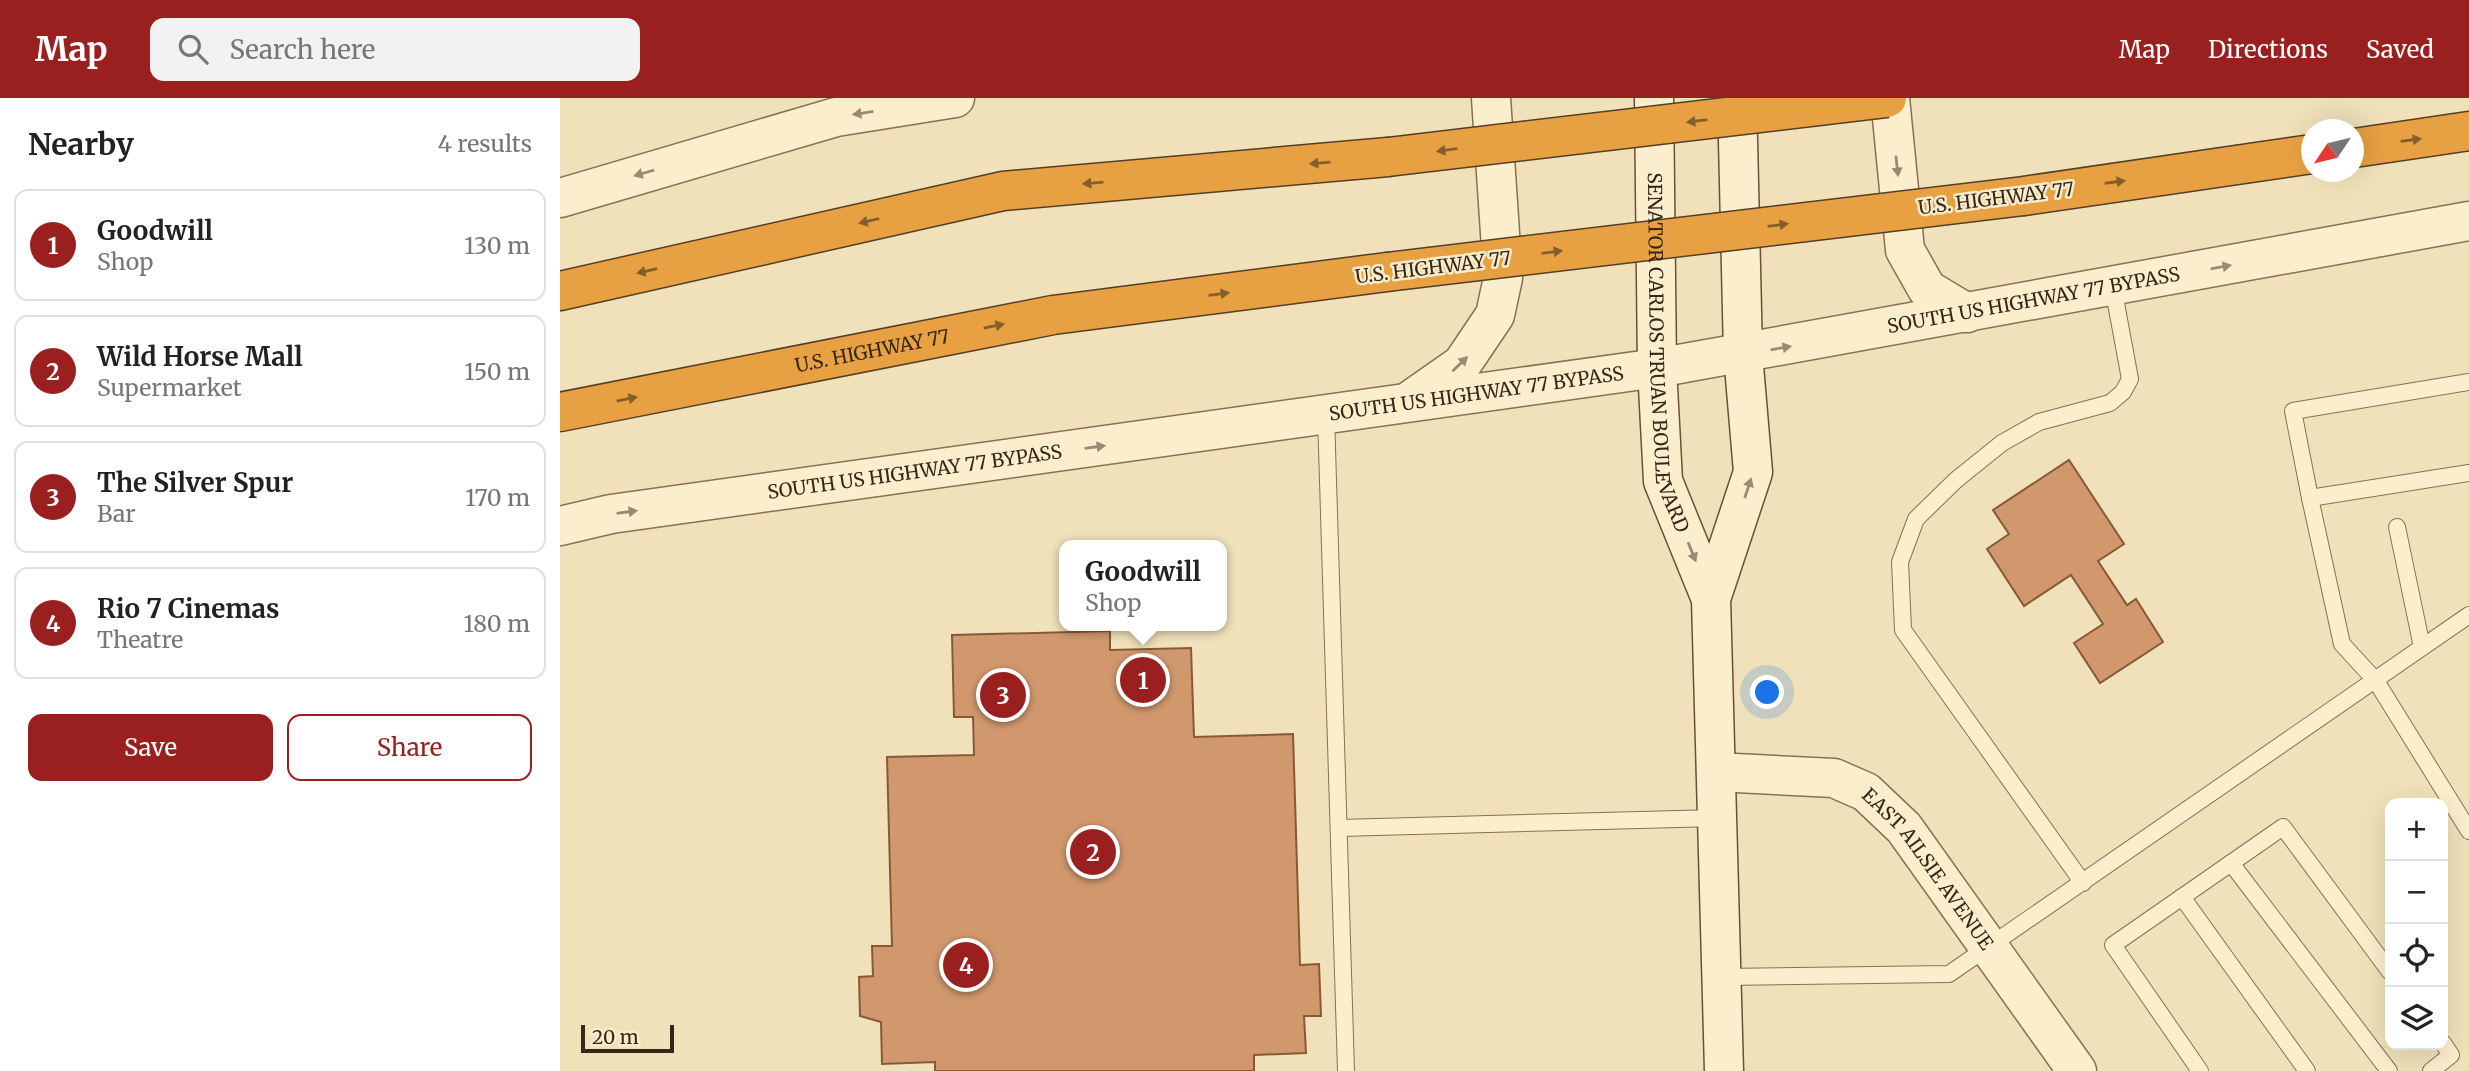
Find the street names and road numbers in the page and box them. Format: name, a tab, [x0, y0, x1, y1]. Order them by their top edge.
street label: SENATOR CARLOS TRUAN BOULEVARD	[1643, 172, 1695, 536]
street label: U.S. HIGHWAY 77	[1917, 177, 2075, 219]
street label: U.S. HIGHWAY 77	[1354, 246, 1512, 288]
street label: SOUTH US HIGHWAY 77 BYPASS	[1885, 262, 2182, 338]
street label: U.S. HIGHWAY 77	[793, 324, 951, 378]
street label: SOUTH US HIGHWAY 77 BYPASS	[1327, 361, 1625, 426]
street label: SOUTH US HIGHWAY 77 BYPASS	[766, 439, 1063, 504]
street label: EAST AILSIE AVENUE	[1857, 783, 1999, 954]

